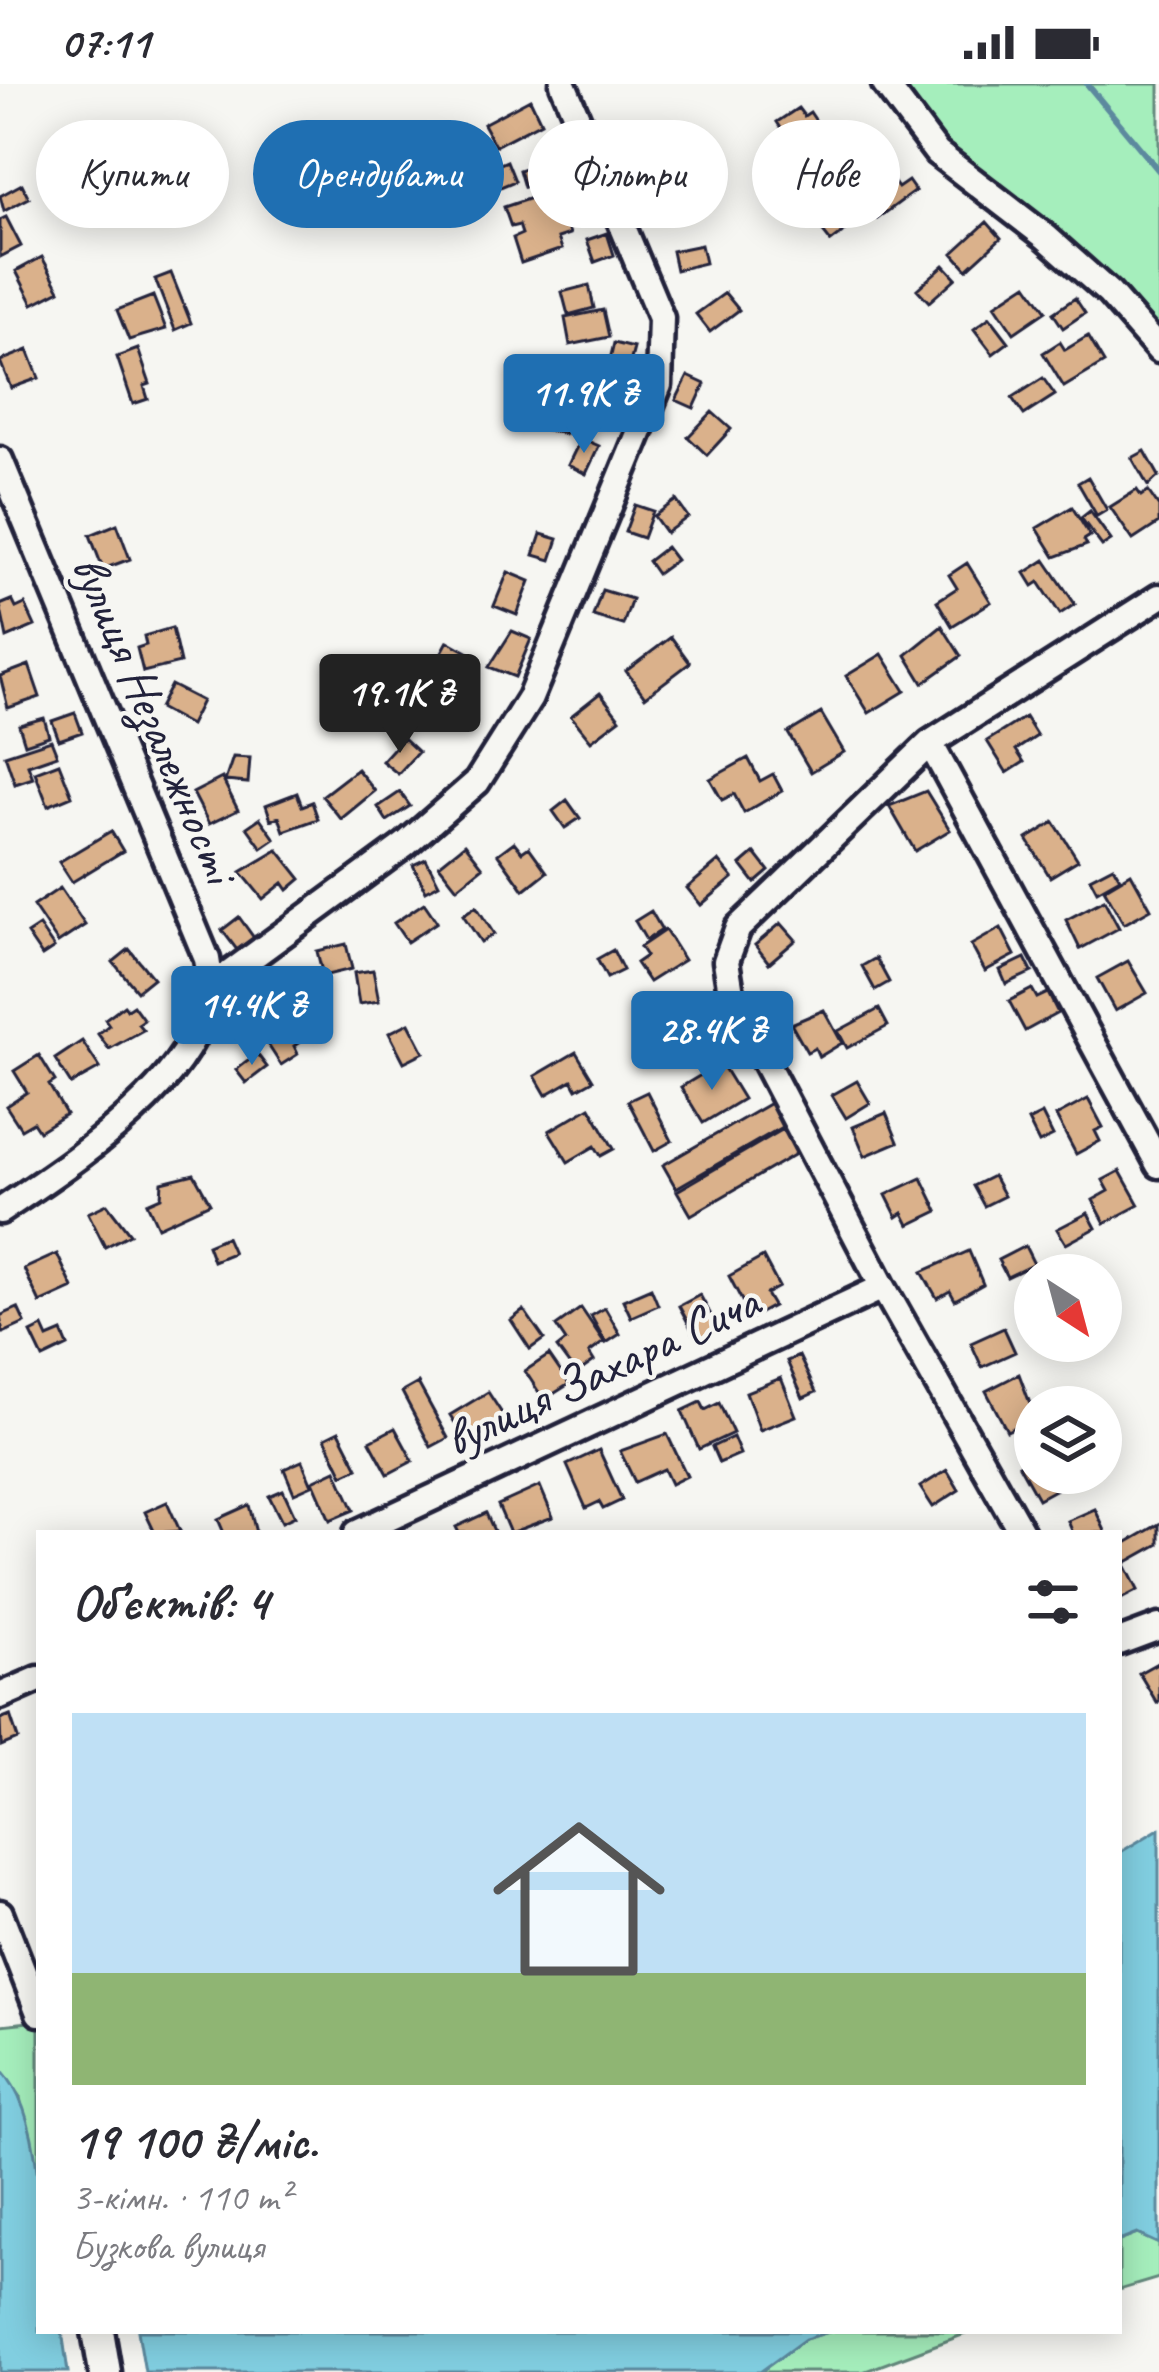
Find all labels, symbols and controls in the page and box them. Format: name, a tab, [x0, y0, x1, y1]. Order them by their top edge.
text: 07:11	[60, 14, 150, 71]
chip: Купити	[36, 120, 229, 228]
chip: Орендувати	[253, 120, 504, 228]
chip: Фільтри	[528, 120, 728, 228]
chip: Нове	[752, 120, 900, 228]
pin: 11.9K ₴	[473, 354, 695, 456]
text: 11.9K ₴	[530, 368, 638, 417]
street label: вулиця Незалежності	[57, 545, 255, 897]
pin: 19.1K ₴	[289, 654, 511, 756]
text: 19.1K ₴	[346, 668, 454, 717]
pin: 14.4K ₴	[141, 966, 363, 1068]
text: 14.4K ₴	[198, 980, 306, 1029]
pin: 28.4K ₴	[601, 991, 823, 1093]
text: 28.4K ₴	[658, 1005, 766, 1054]
north arrow	[1014, 1254, 1122, 1362]
map controls	[1014, 1254, 1122, 1494]
street label: вулиця Захара Сича	[434, 1268, 772, 1471]
button: layers	[1014, 1386, 1122, 1494]
icon: filters	[1020, 1569, 1086, 1635]
text: Об’єктів: 4	[72, 1570, 269, 1634]
icon: home	[471, 1791, 687, 2007]
text: 19 100 ₴/міс.	[72, 2109, 318, 2173]
text: 3-кімн. · 110 m²	[72, 2173, 290, 2222]
text: Бузкова вулиця	[72, 2222, 264, 2271]

